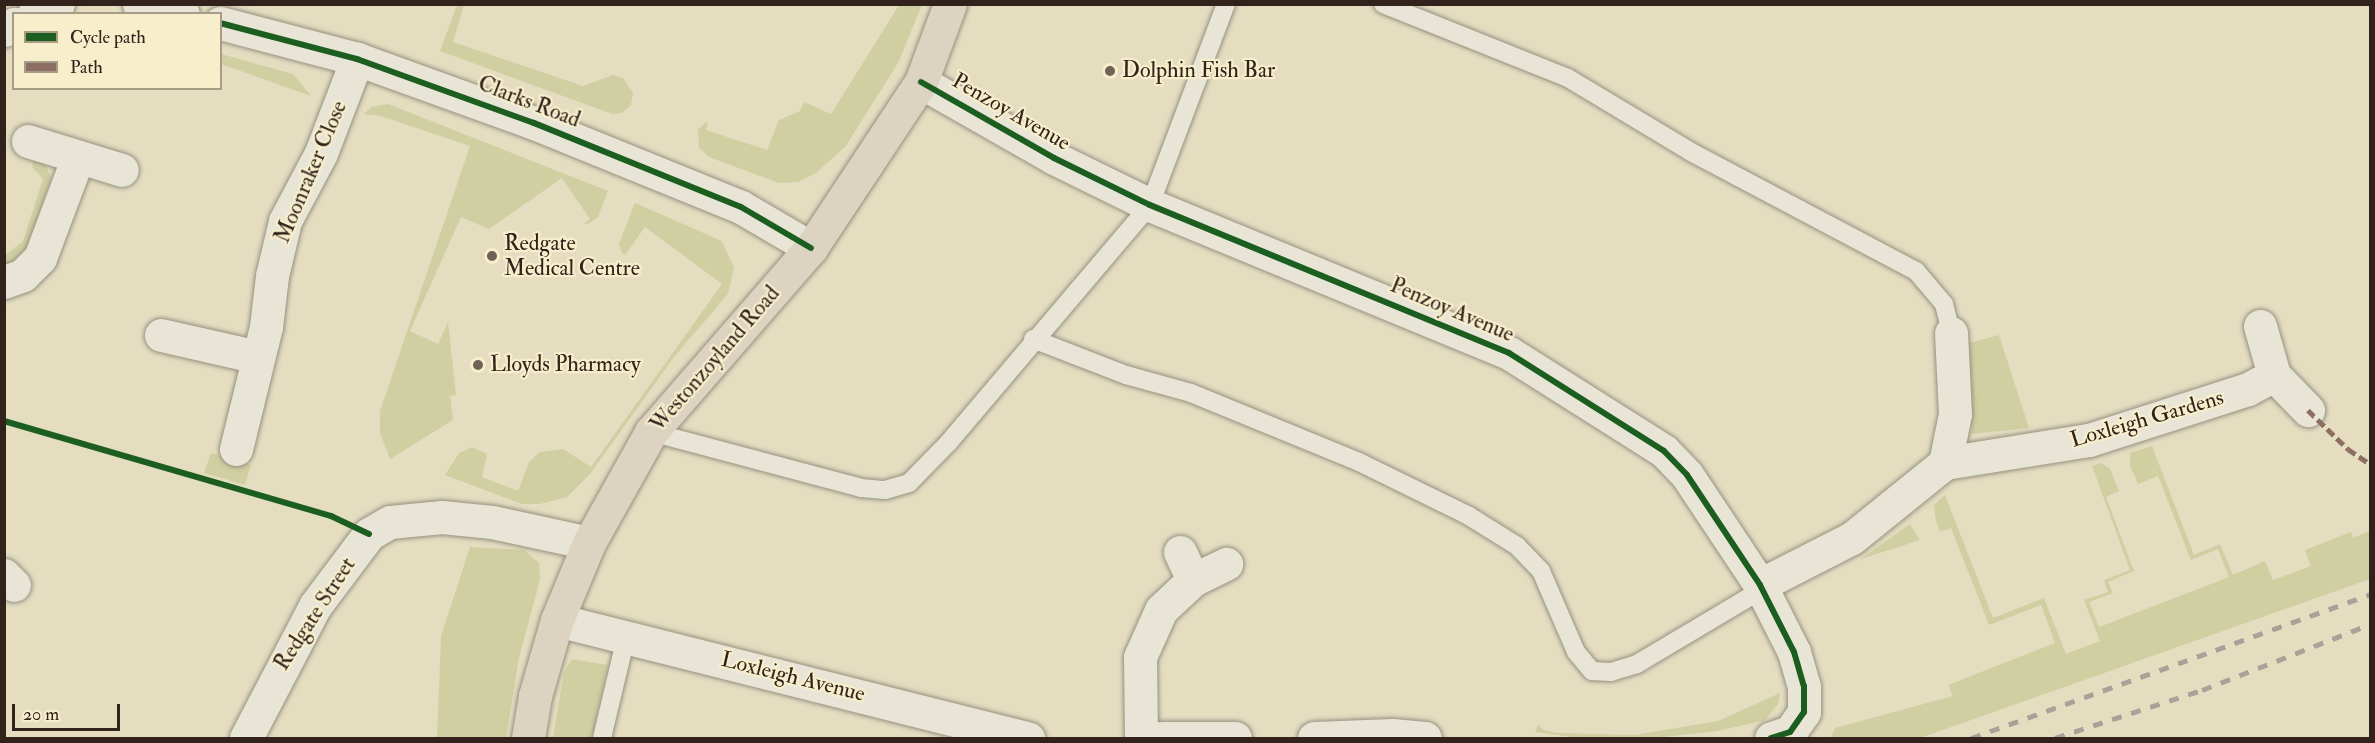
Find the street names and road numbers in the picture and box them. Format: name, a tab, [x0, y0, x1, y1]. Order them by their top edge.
street label: Penzoy Avenue	[947, 68, 1075, 156]
street label: Clarks Road	[474, 70, 584, 134]
street label: Moonraker Close	[269, 97, 353, 247]
street label: Penzoy Avenue	[1386, 272, 1518, 348]
street label: Westonzoyland Road	[645, 281, 785, 437]
street label: Loxleigh Gardens	[2067, 384, 2227, 454]
street label: Redgate Street	[269, 553, 361, 675]
street label: Loxleigh Avenue	[718, 646, 868, 708]

